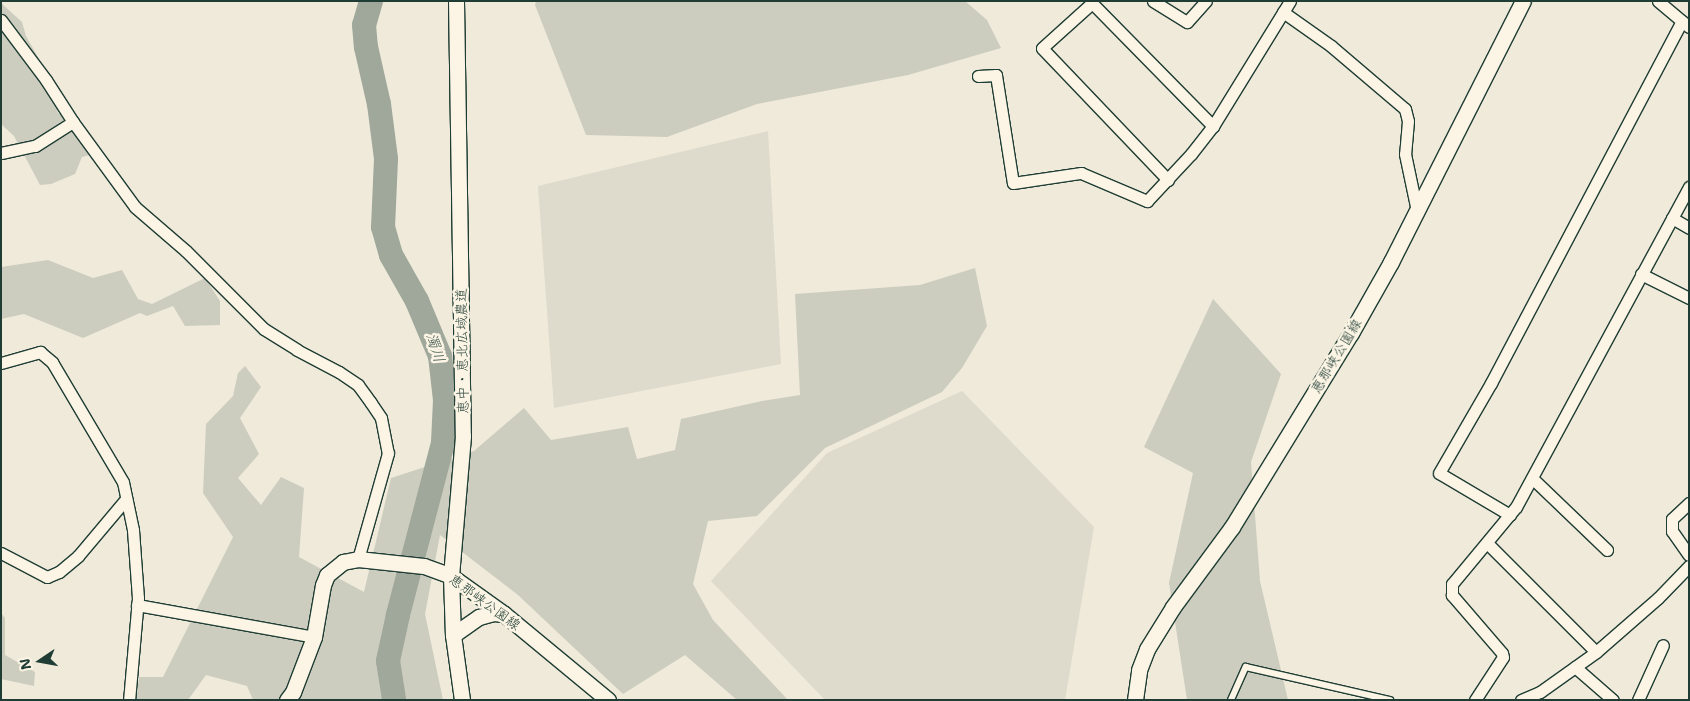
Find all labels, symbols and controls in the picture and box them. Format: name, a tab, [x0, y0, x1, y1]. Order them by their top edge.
street label: 恵中・恵北広域農道	[453, 288, 471, 414]
street label: 恵那峡公園線	[1307, 316, 1365, 396]
water label: 濁川	[422, 331, 448, 365]
street label: 恵那峡公園線	[446, 571, 524, 633]
north arrow	[15, 636, 65, 686]
text: N	[15, 657, 35, 671]

